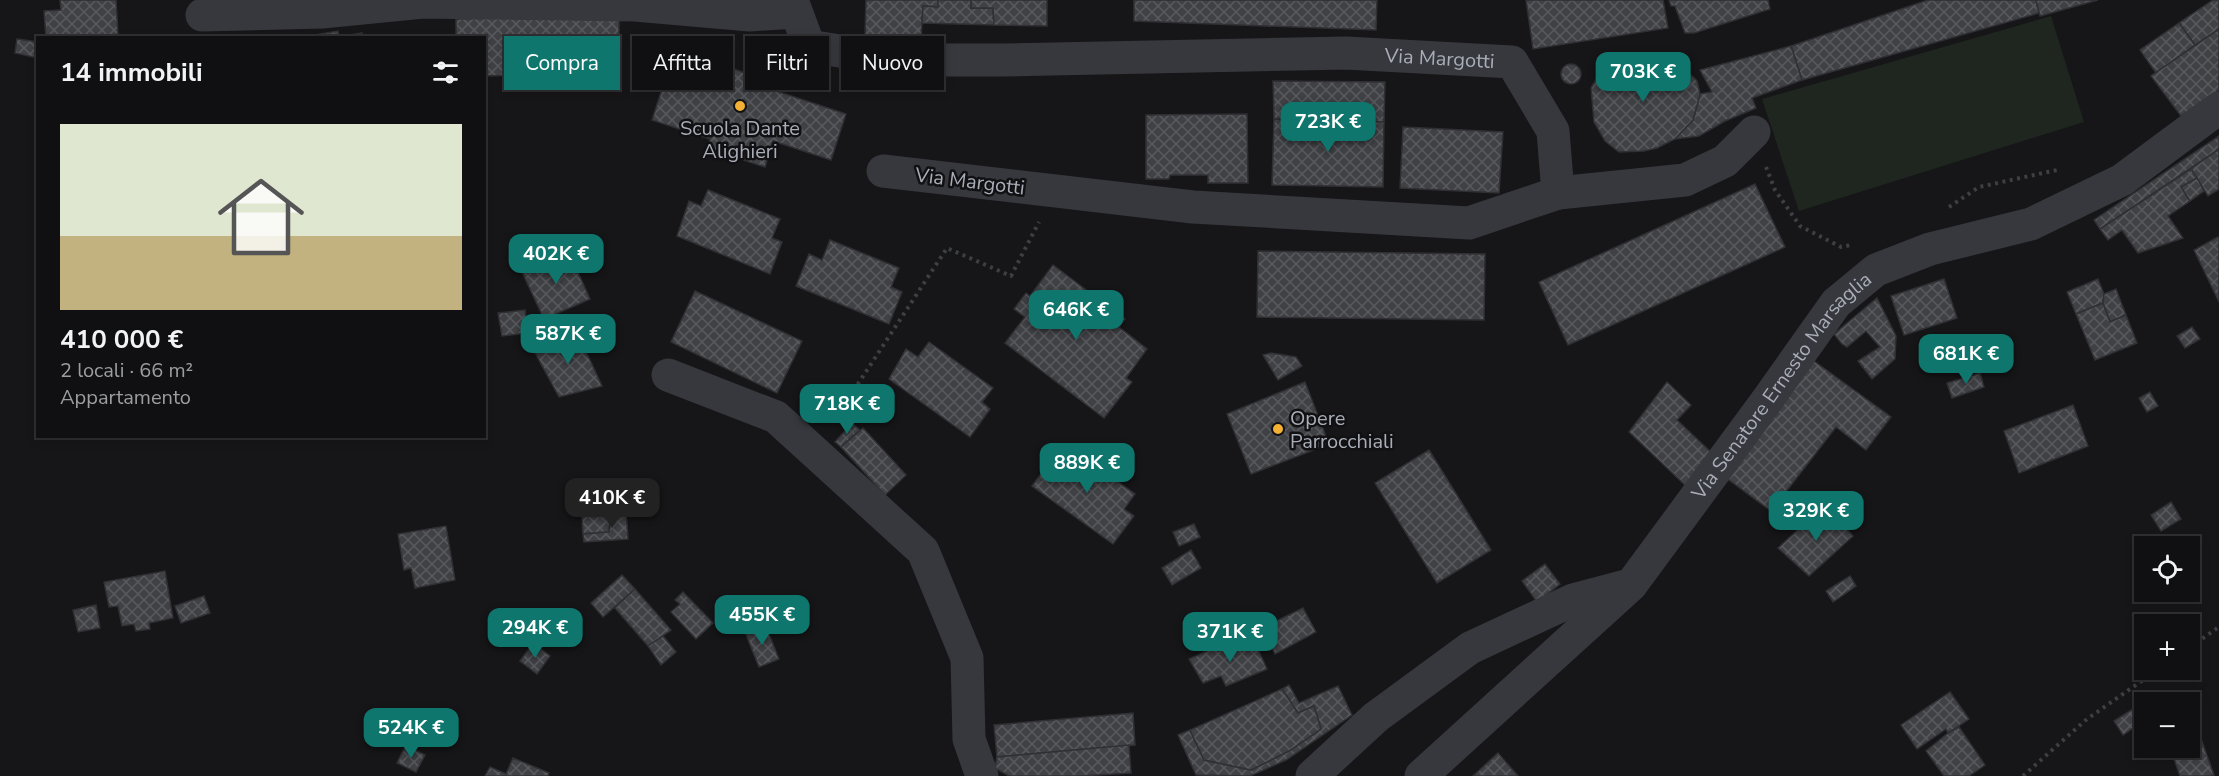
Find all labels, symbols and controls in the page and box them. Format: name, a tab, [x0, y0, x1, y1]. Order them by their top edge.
chip: Compra	[504, 36, 620, 90]
chip: Affitta	[632, 36, 733, 90]
chip: Filtri	[745, 36, 829, 90]
chip: Nuovo	[841, 36, 944, 90]
street label: Via Margotti	[1383, 42, 1495, 75]
pin: 703K €	[1594, 52, 1692, 103]
text: 14 immobili	[60, 55, 203, 90]
icon: filters	[429, 56, 462, 89]
text: 703K €	[1610, 58, 1676, 85]
marker: Scuola Dante Alighieri	[733, 99, 747, 113]
pin: 723K €	[1279, 102, 1377, 153]
text: 723K €	[1295, 108, 1361, 135]
place label: Scuola Dante Alighieri	[680, 115, 800, 165]
street label: Via Margotti	[913, 161, 1026, 202]
icon: home	[207, 163, 315, 271]
pin: 402K €	[507, 234, 605, 285]
text: 402K €	[523, 240, 589, 267]
street label: Via Senatore Ernesto Marsaglia	[1685, 266, 1877, 506]
pin: 646K €	[1027, 290, 1125, 341]
text: 646K €	[1043, 296, 1109, 323]
pin: 587K €	[519, 314, 617, 365]
text: 587K €	[535, 320, 601, 347]
text: 410 000 €	[60, 322, 183, 357]
pin: 681K €	[1917, 334, 2015, 385]
text: 681K €	[1933, 340, 1999, 367]
text: 2 locali · 66 m²	[60, 357, 193, 384]
text: Appartamento	[60, 384, 191, 411]
pin: 718K €	[798, 384, 896, 435]
text: 718K €	[814, 390, 880, 417]
place label: Opere Parrocchiali	[1290, 405, 1394, 455]
marker: Opere Parrocchiali	[1271, 422, 1285, 436]
pin: 889K €	[1038, 443, 1136, 494]
text: 889K €	[1054, 449, 1120, 476]
pin: 410K €	[563, 478, 661, 529]
text: 410K €	[579, 484, 645, 511]
pin: 329K €	[1767, 491, 1865, 542]
text: 329K €	[1783, 497, 1849, 524]
map controls	[2134, 536, 2200, 758]
button: locate	[2134, 536, 2200, 602]
pin: 455K €	[713, 595, 811, 646]
text: 455K €	[729, 601, 795, 628]
pin: 294K €	[486, 608, 584, 659]
pin: 371K €	[1181, 612, 1279, 663]
text: 294K €	[502, 614, 568, 641]
button: +	[2134, 614, 2200, 680]
text: 371K €	[1197, 618, 1263, 645]
button: −	[2134, 692, 2200, 758]
pin: 524K €	[362, 708, 460, 759]
text: 524K €	[378, 714, 444, 741]

